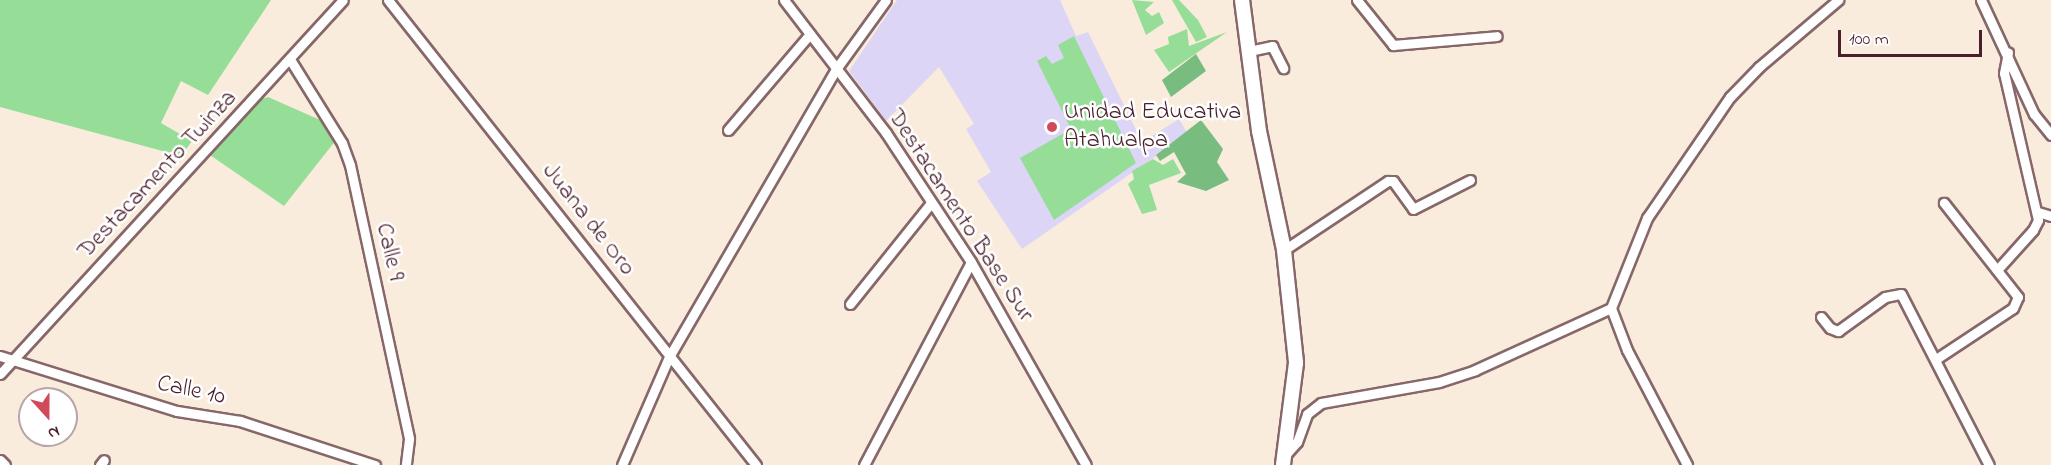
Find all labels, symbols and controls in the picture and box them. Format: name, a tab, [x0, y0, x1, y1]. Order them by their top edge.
scale bar	[1841, 18, 1985, 56]
text: 100 m	[1849, 27, 1889, 53]
street label: Destacamento Twinza	[72, 85, 244, 265]
place label: Unidad Educativa Atahualpa	[1064, 99, 1241, 155]
street label: Destacamento Base Sur	[881, 104, 1039, 328]
marker: Unidad Educativa Atahualpa	[1045, 120, 1059, 134]
street label: Juana de Oro	[535, 158, 641, 282]
street label: Calle 9	[368, 220, 410, 284]
street label: Calle 10	[154, 370, 228, 412]
north arrow	[18, 387, 78, 447]
text: N	[44, 419, 63, 445]

